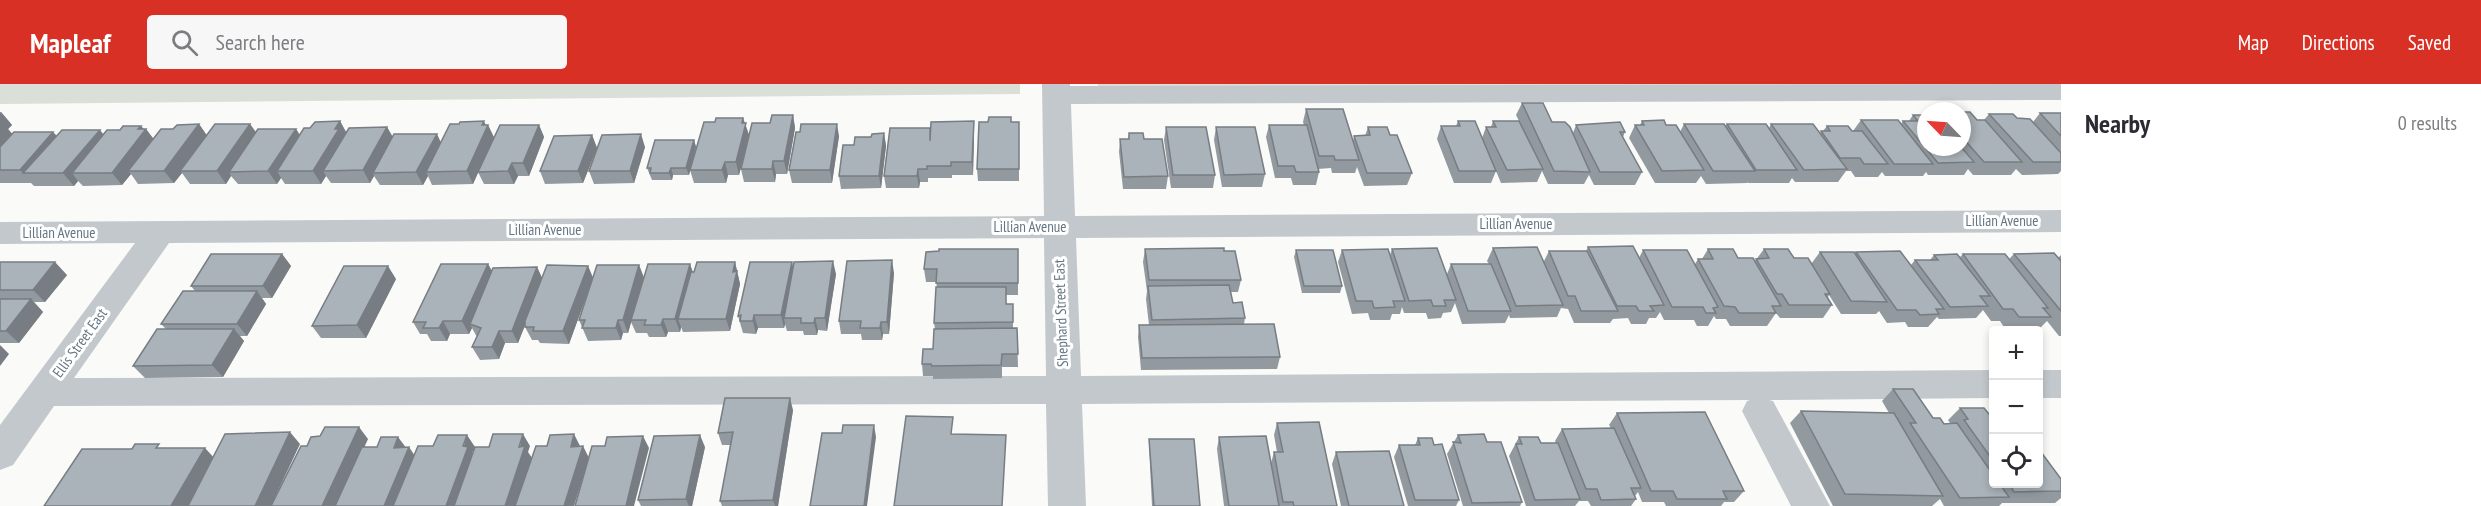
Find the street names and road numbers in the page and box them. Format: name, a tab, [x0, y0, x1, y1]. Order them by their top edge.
street label: Lillian Avenue	[1965, 211, 2039, 230]
street label: Lillian Avenue	[1479, 214, 1553, 233]
street label: Lillian Avenue	[993, 217, 1067, 236]
street label: Lillian Avenue	[508, 220, 582, 239]
street label: Lillian Avenue	[22, 223, 96, 242]
street label: Shephard Street East	[1049, 259, 1072, 367]
street label: Ellis Street East	[48, 304, 111, 381]

